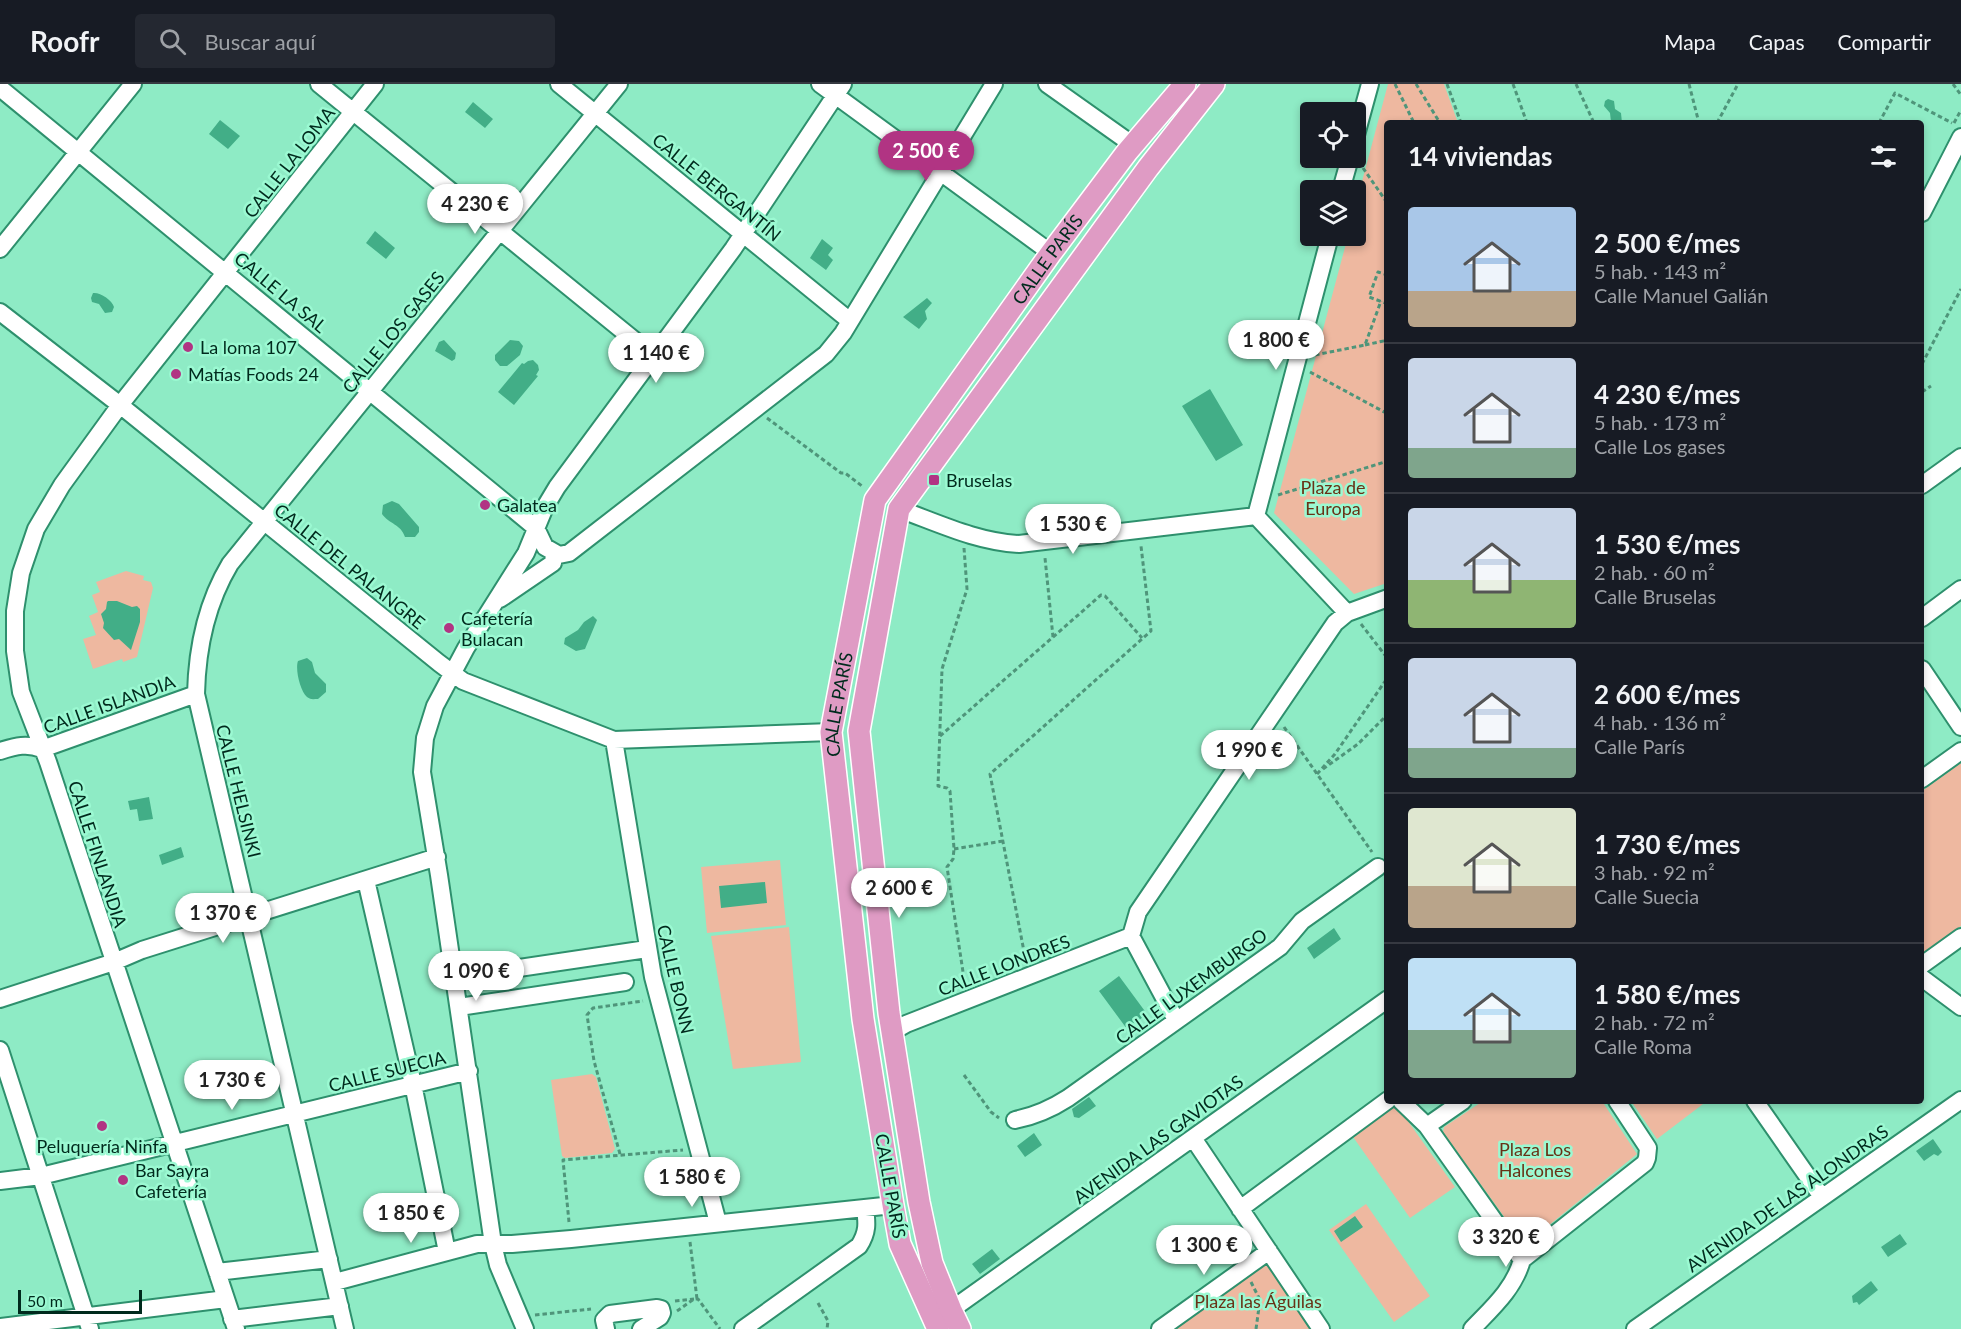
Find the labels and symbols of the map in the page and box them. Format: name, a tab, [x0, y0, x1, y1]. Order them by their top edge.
street label: CALLE LA LOMA	[239, 101, 340, 222]
street label: CALLE BERGANTÍN	[648, 128, 786, 246]
pin: 2 500 €	[871, 131, 981, 182]
pin: 4 230 €	[420, 184, 530, 235]
street label: CALLE PARÍS	[1007, 210, 1087, 308]
street label: CALLE LA SAL	[230, 247, 332, 337]
street label: CALLE LOS GASES	[337, 267, 449, 397]
pin: 1 800 €	[1221, 320, 1331, 371]
pin: 1 140 €	[601, 333, 711, 384]
place label: La loma 107	[200, 336, 297, 358]
marker: La loma 107	[181, 340, 195, 354]
place label: Matías Foods 24	[188, 363, 319, 385]
marker: Matías Foods 24	[169, 367, 183, 381]
place label: Bruselas	[946, 469, 1013, 491]
marker: Bruselas	[927, 473, 941, 487]
park label: Plaza de Europa	[1300, 476, 1366, 519]
place label: Galatea	[497, 494, 557, 516]
marker: Galatea	[478, 498, 492, 512]
street label: CALLE DEL PALANGRE	[270, 499, 430, 633]
pin: 1 530 €	[1018, 504, 1128, 555]
place label: Cafetería Bulacan	[461, 607, 533, 650]
marker: Cafetería Bulacan	[442, 621, 456, 635]
street label: CALLE PARÍS	[820, 650, 857, 758]
street label: CALLE ISLANDIA	[40, 670, 179, 738]
street label: CALLE HELSINKI	[212, 722, 266, 860]
pin: 1 990 €	[1194, 730, 1304, 781]
street label: CALLE FINLANDIA	[64, 778, 132, 931]
pin: 2 600 €	[844, 868, 954, 919]
pin: 1 370 €	[168, 893, 278, 944]
street label: CALLE BONN	[653, 922, 699, 1036]
street label: CALLE LUXEMBURGO	[1111, 924, 1271, 1048]
street label: CALLE LONDRES	[935, 930, 1073, 1000]
pin: 1 090 €	[421, 951, 531, 1002]
street label: CALLE SUECIA	[326, 1046, 449, 1096]
pin: 1 730 €	[177, 1060, 287, 1111]
street label: AVENIDA LAS GAVIOTAS	[1069, 1070, 1247, 1208]
marker: Peluquería Ninfa	[95, 1119, 109, 1133]
street label: AVENIDA DE LAS ALONDRAS	[1682, 1120, 1892, 1276]
street label: CALLE PARÍS	[871, 1132, 911, 1240]
place label: Peluquería Ninfa	[36, 1135, 168, 1157]
park label: Plaza Los Halcones	[1499, 1138, 1572, 1181]
pin: 1 580 €	[637, 1157, 747, 1208]
place label: Bar Sayra Cafetería	[135, 1159, 209, 1202]
marker: Bar Sayra Cafetería	[116, 1173, 130, 1187]
pin: 1 850 €	[356, 1193, 466, 1244]
pin: 3 320 €	[1451, 1217, 1561, 1268]
pin: 1 300 €	[1149, 1225, 1259, 1276]
scale bar	[18, 1287, 142, 1314]
park label: Plaza las Águilas	[1194, 1290, 1322, 1312]

